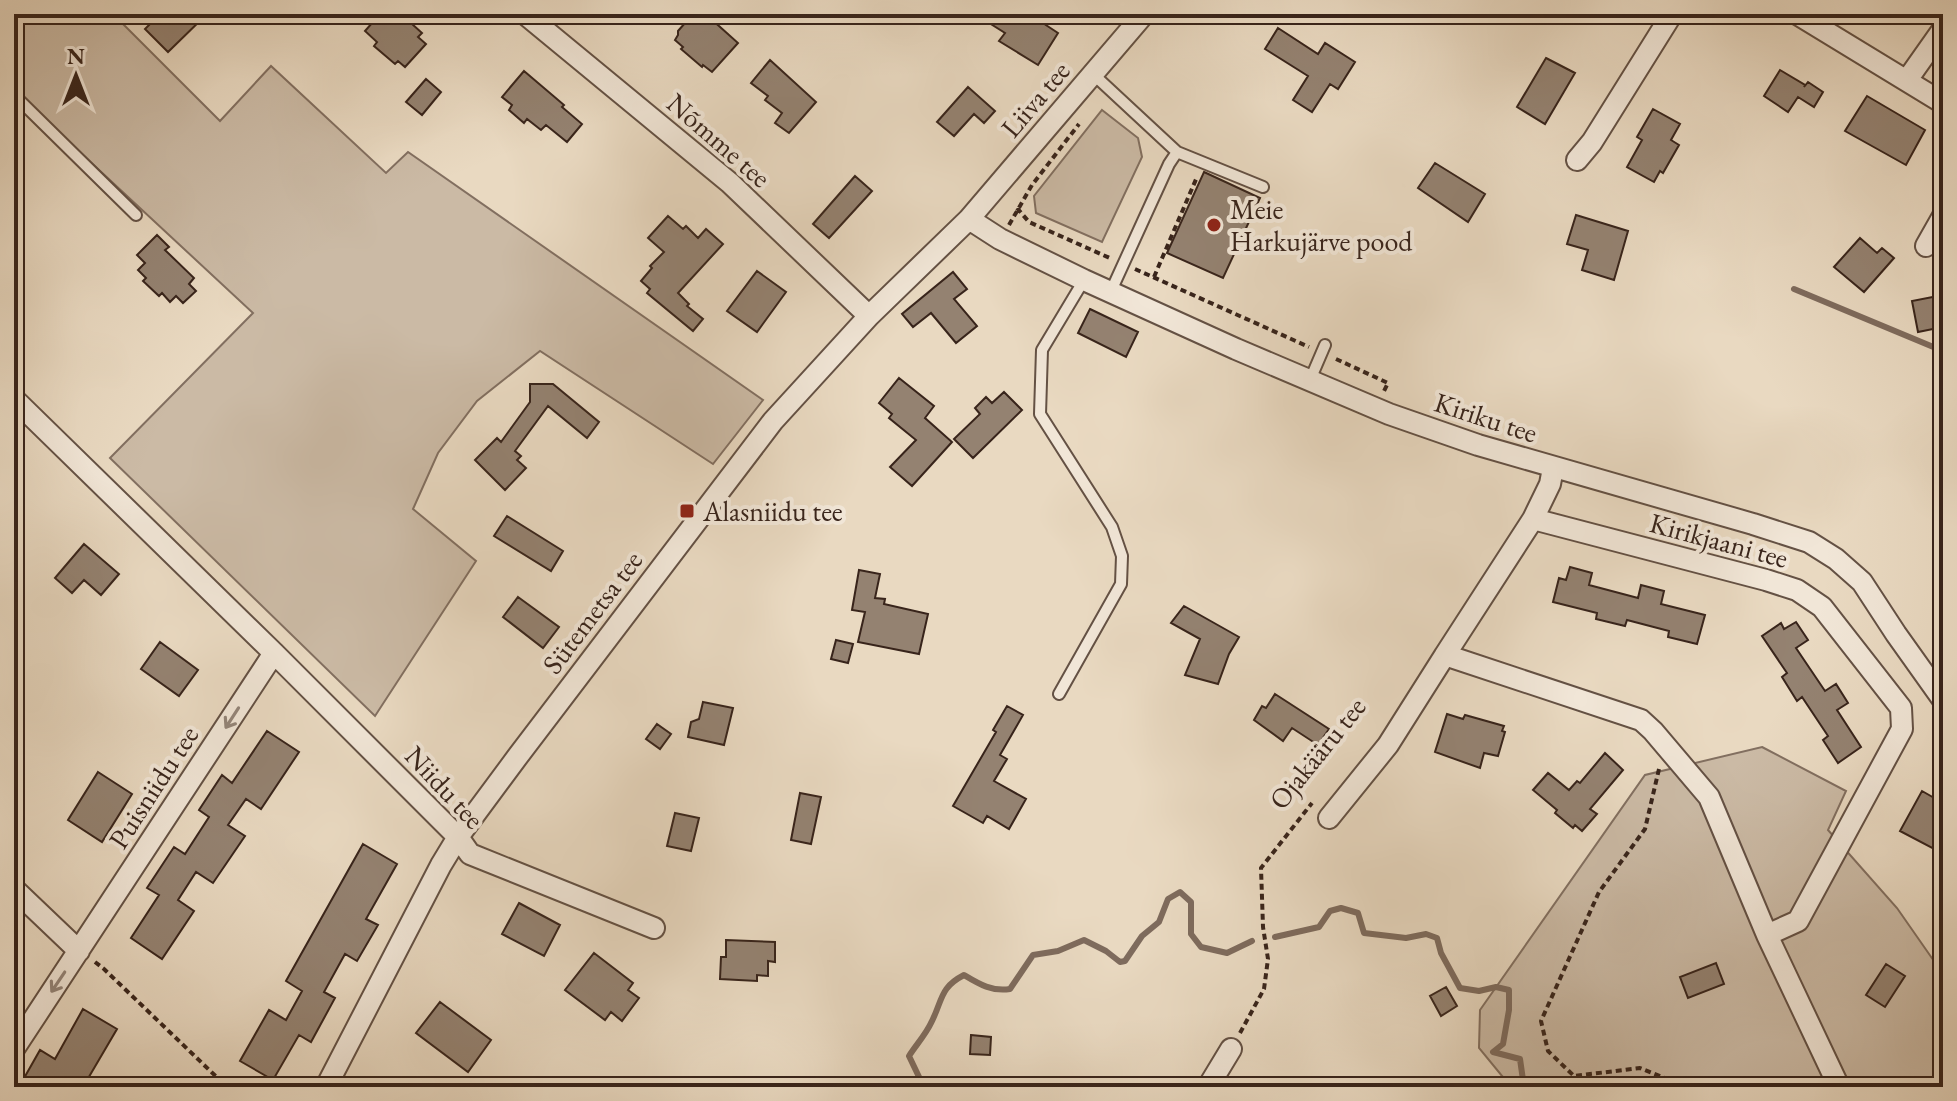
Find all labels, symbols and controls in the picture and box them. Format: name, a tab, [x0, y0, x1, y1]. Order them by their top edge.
north arrow	[36, 36, 116, 116]
text: N	[67, 42, 85, 71]
street label: Liiva tee	[993, 53, 1077, 145]
street label: Nõmme tee	[659, 85, 779, 195]
place label: Meie Harkujärve pood	[1230, 191, 1413, 259]
marker: Meie Harkujärve pood	[1205, 216, 1223, 234]
street label: Kiriku tee	[1430, 384, 1542, 451]
place label: Alasniidu tee	[702, 493, 843, 529]
marker: Alasniidu tee	[678, 502, 696, 520]
street label: Kirikjaani tee	[1646, 504, 1792, 576]
street label: Sütemetsa tee	[534, 543, 650, 681]
street label: Ojakääru tee	[1261, 689, 1373, 817]
one-way arrow	[223, 706, 239, 729]
street label: Puisniidu tee	[100, 719, 206, 855]
street label: Niidu tee	[397, 738, 493, 836]
one-way arrow	[50, 971, 66, 993]

